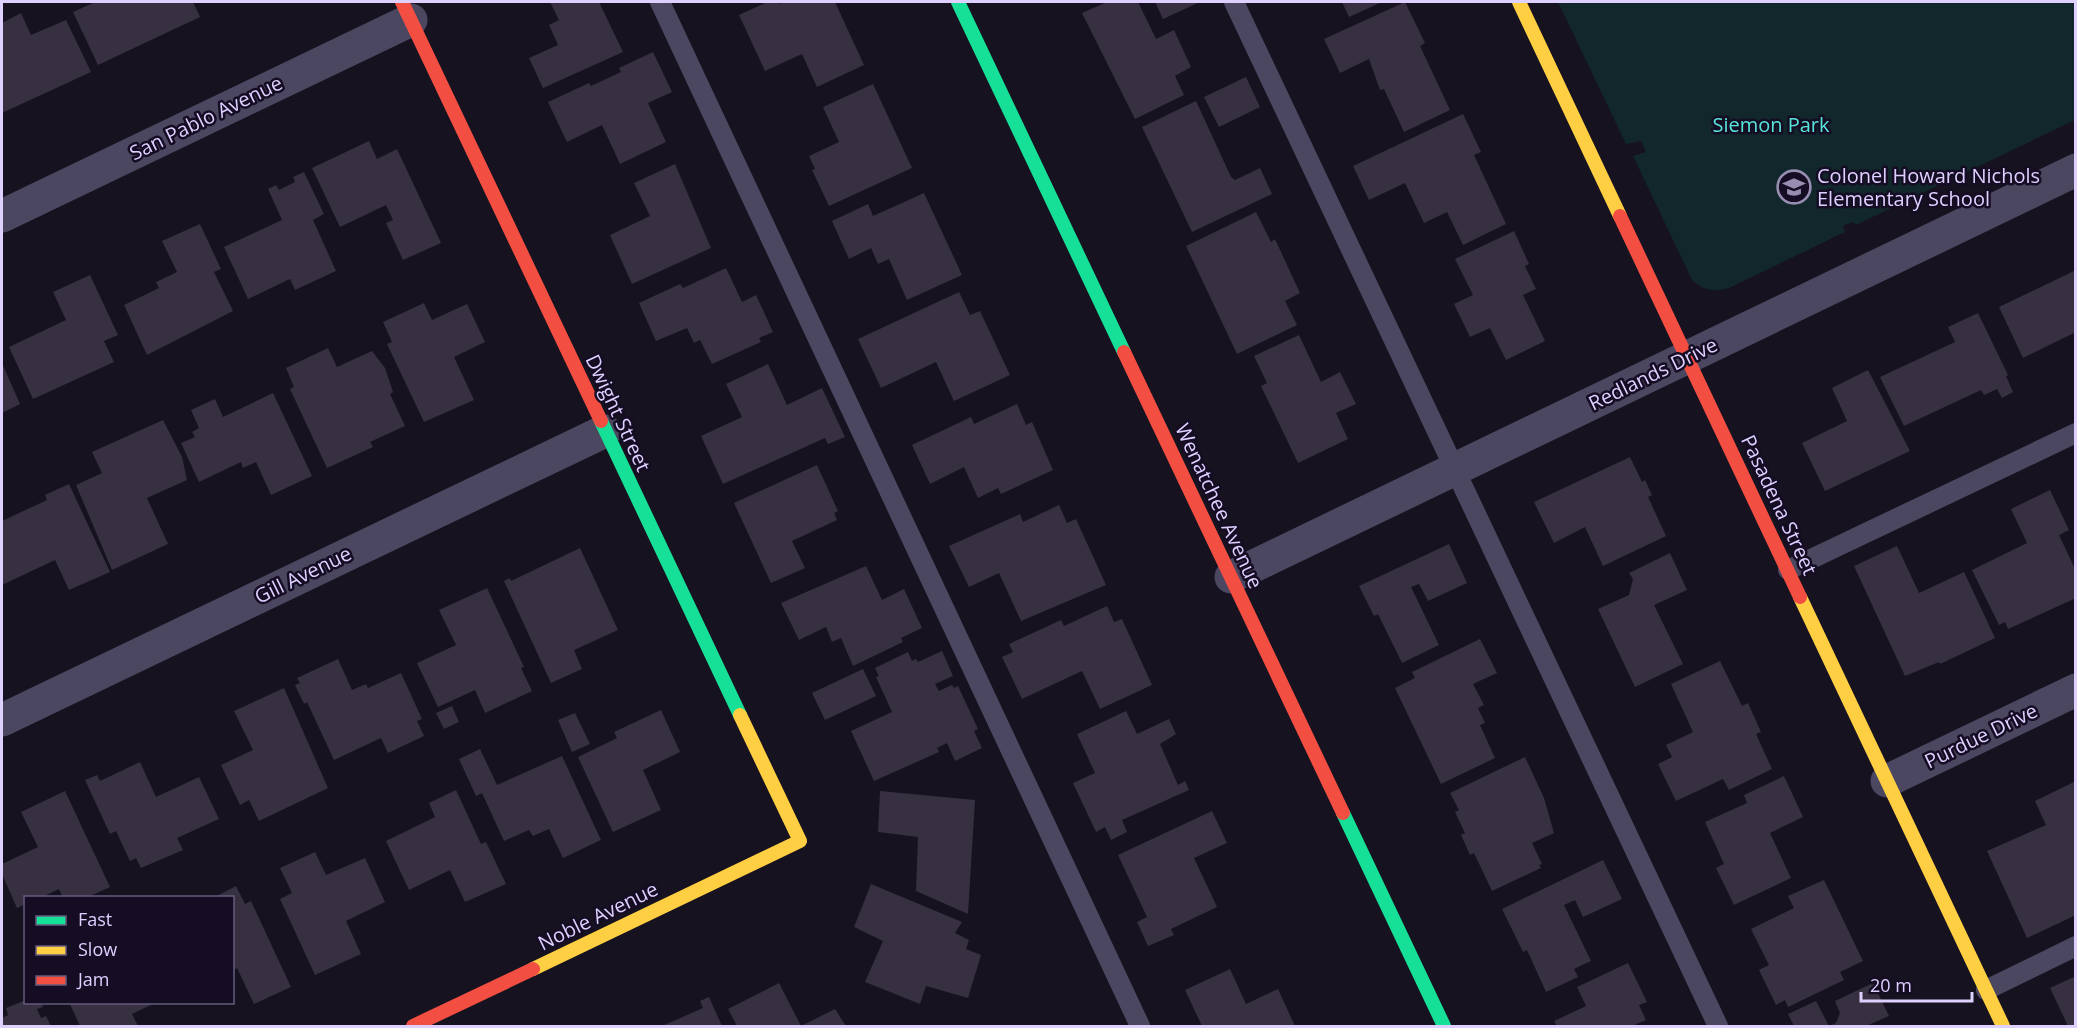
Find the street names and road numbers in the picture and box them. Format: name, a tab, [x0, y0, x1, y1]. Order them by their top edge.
street label: San Pablo Avenue	[125, 69, 287, 166]
street label: Redlands Drive	[1584, 331, 1722, 416]
street label: Dwight Street	[580, 350, 657, 476]
street label: Wenatchee Avenue	[1169, 419, 1270, 593]
street label: Pasadena Street	[1735, 430, 1824, 579]
street label: Gill Avenue	[250, 540, 356, 610]
street label: Purdue Drive	[1920, 697, 2042, 775]
street label: Noble Avenue	[533, 875, 662, 956]

